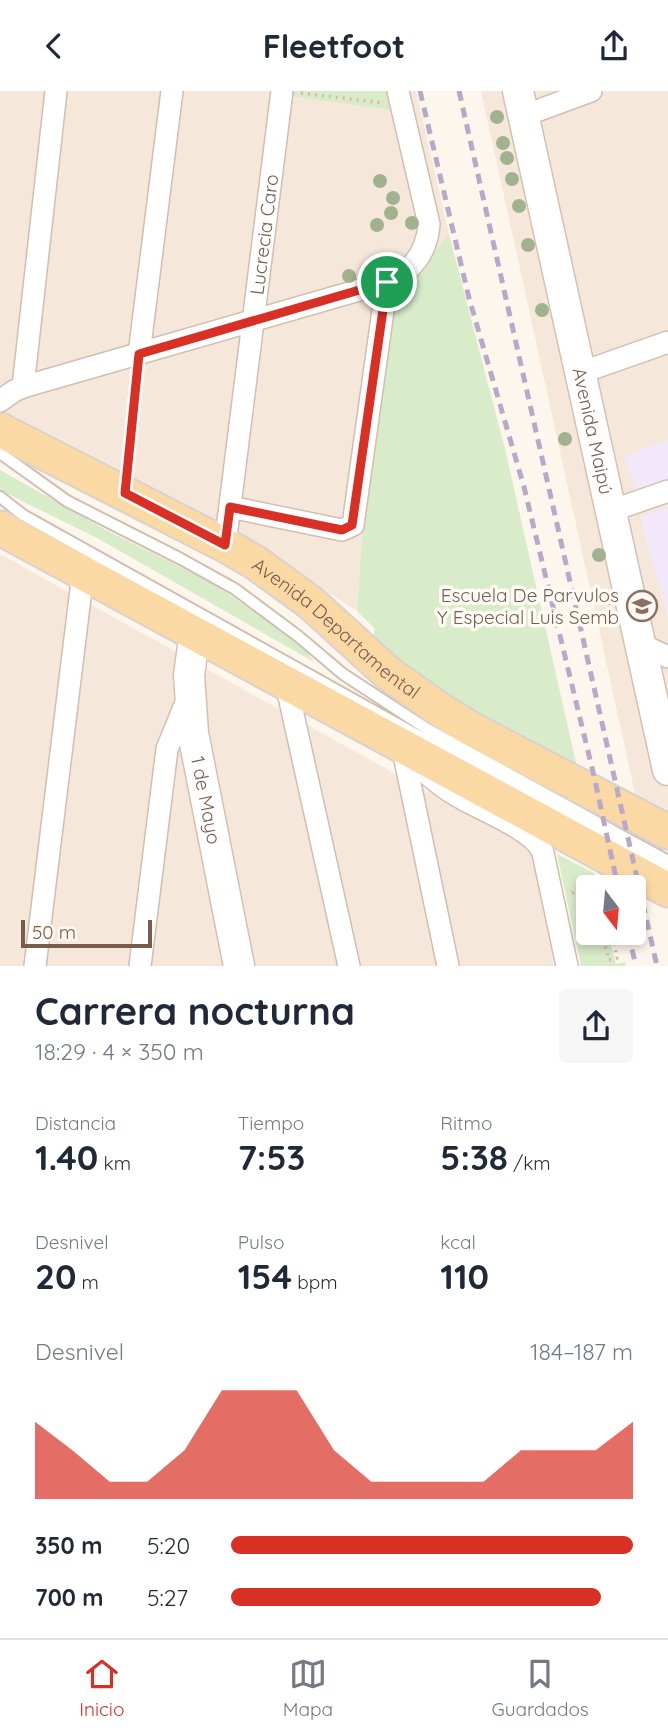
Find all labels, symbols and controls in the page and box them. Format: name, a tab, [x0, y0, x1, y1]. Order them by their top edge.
text: Fleetfoot	[263, 26, 405, 66]
icon: back	[35, 27, 73, 65]
icon: share	[595, 27, 633, 65]
street label: Lucrecia Caro	[245, 173, 283, 296]
pin	[357, 252, 417, 312]
icon: arrive	[368, 263, 406, 301]
street label: Avenida Maipú	[567, 365, 619, 497]
street label: Avenida Departamental	[248, 552, 425, 704]
place label: Escuela De Parvulos Y Especial Luis Semb	[437, 583, 619, 629]
school or university icon: Escuela De Parvulos Y Especial Luis Semb	[625, 589, 659, 623]
street label: 1 de Mayo	[186, 754, 227, 846]
north arrow	[576, 875, 646, 945]
map controls	[576, 875, 646, 945]
scale bar	[21, 917, 152, 949]
text: 50 m	[32, 920, 76, 944]
text: Carrera nocturna	[35, 987, 355, 1035]
button: share	[559, 989, 633, 1063]
text: 18:29 · 4 × 350 m	[35, 1037, 204, 1066]
text: Distancia	[35, 1111, 116, 1135]
text: Tiempo	[238, 1111, 304, 1135]
text: Ritmo	[440, 1111, 492, 1135]
text: 1.40	[35, 1135, 98, 1179]
text: 7:53	[238, 1135, 305, 1179]
text: 5:38	[440, 1135, 508, 1179]
text: km	[98, 1151, 131, 1175]
text: /km	[508, 1151, 551, 1175]
text: Desnivel	[35, 1230, 109, 1254]
text: Pulso	[238, 1230, 284, 1254]
text: kcal	[440, 1230, 476, 1254]
text: 20	[35, 1254, 76, 1298]
text: 154	[238, 1254, 292, 1298]
text: 110	[440, 1254, 489, 1298]
text: m	[76, 1270, 99, 1294]
text: bpm	[292, 1270, 338, 1294]
text: Desnivel	[35, 1337, 124, 1366]
text: 184–187 m	[530, 1337, 633, 1366]
text: 350 m	[35, 1531, 102, 1560]
text: 5:20	[147, 1531, 190, 1560]
text: 700 m	[35, 1583, 104, 1612]
text: 5:27	[147, 1583, 188, 1612]
tab: Inicio	[79, 1655, 124, 1721]
tab: Mapa	[283, 1655, 333, 1721]
tab: Guardados	[491, 1655, 589, 1721]

